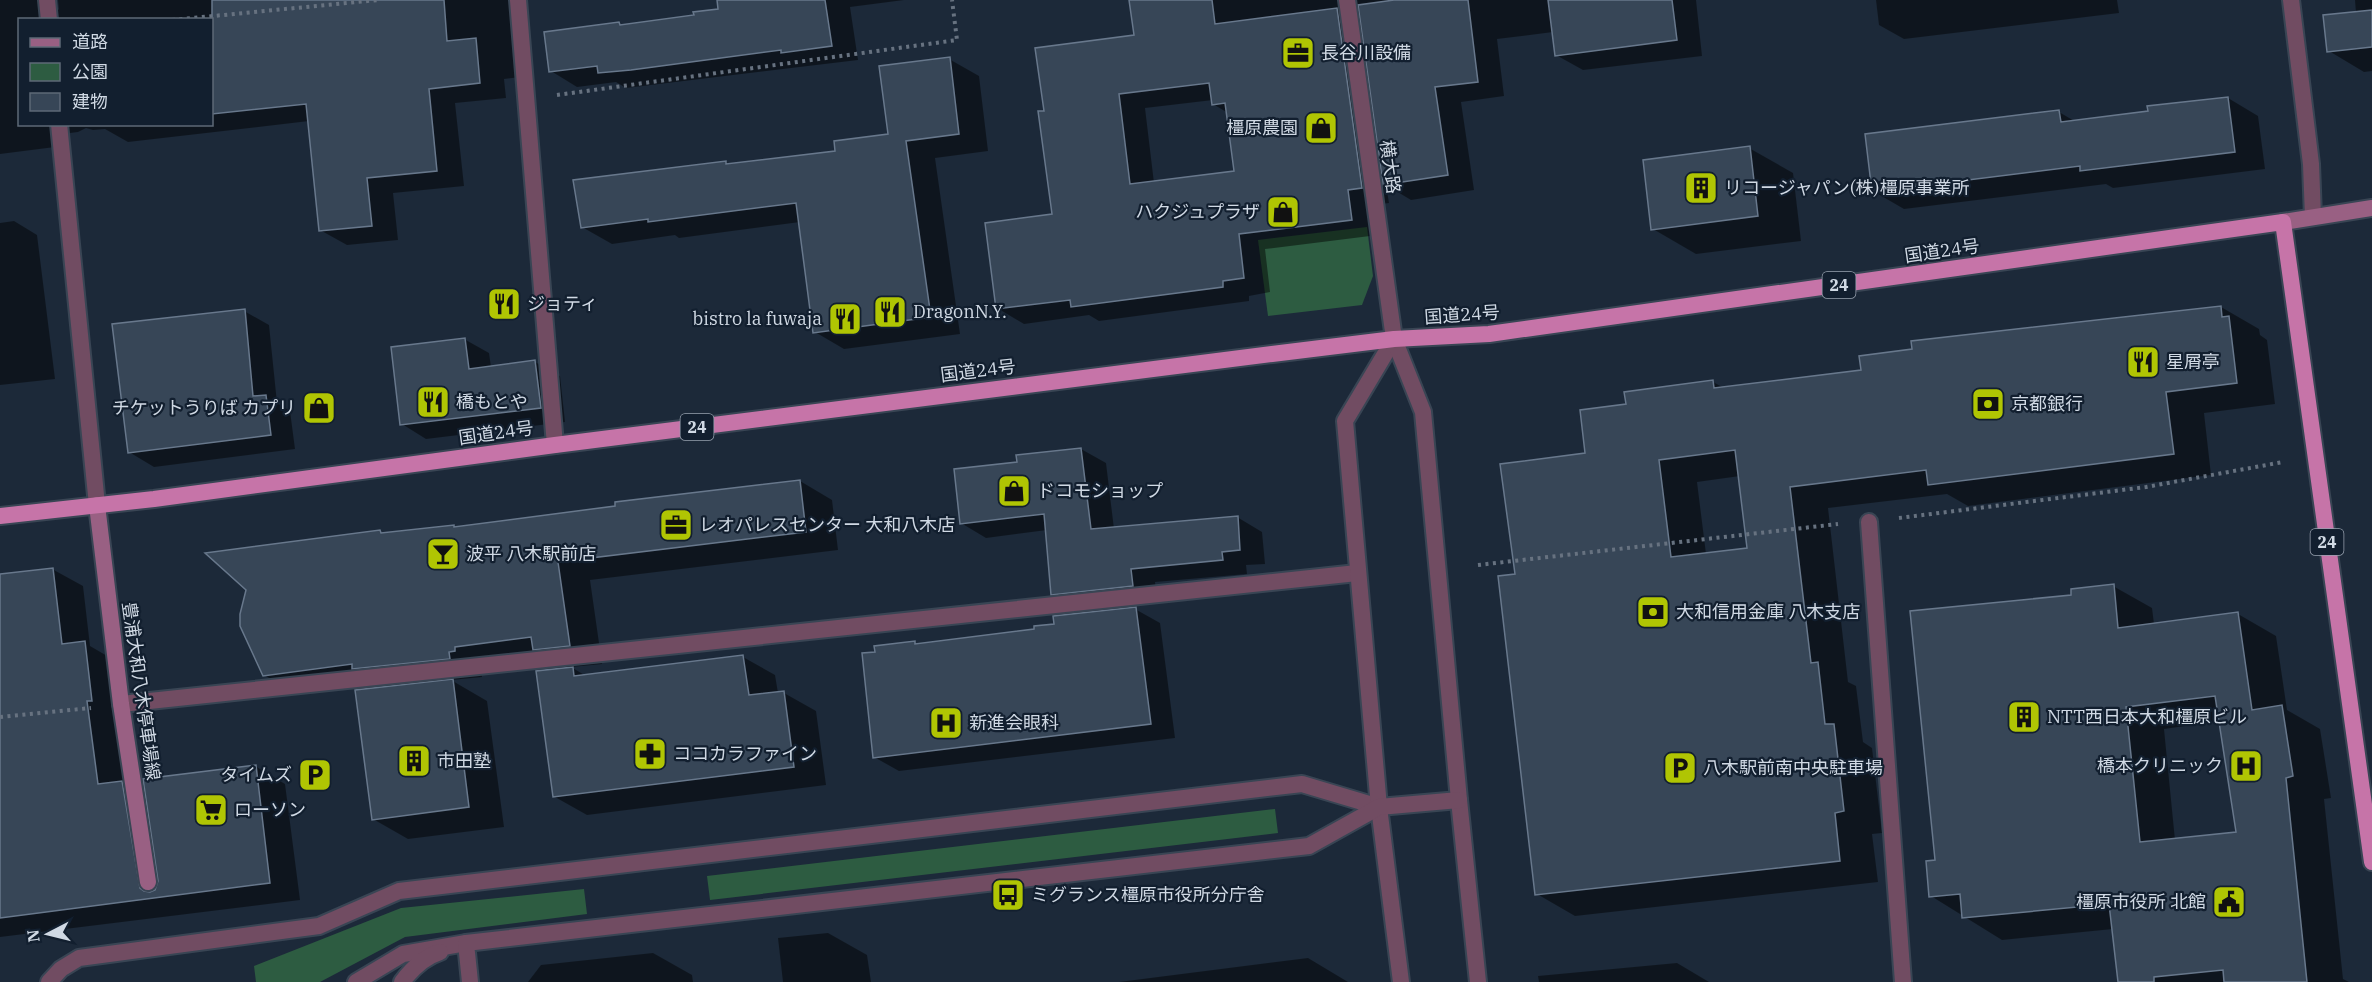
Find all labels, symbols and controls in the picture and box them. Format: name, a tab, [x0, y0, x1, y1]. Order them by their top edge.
legend	[18, 18, 213, 126]
text: 道路	[72, 30, 108, 53]
office icon: 長谷川設備	[1280, 35, 1316, 71]
place label: 長谷川設備	[1321, 41, 1411, 64]
text: 公園	[72, 60, 108, 83]
text: 建物	[72, 90, 108, 113]
shop icon: 橿原農園	[1303, 110, 1339, 146]
place label: 橿原農園	[1226, 116, 1298, 139]
street label: 横大路	[1375, 139, 1406, 195]
building icon: リコージャパン(株)橿原事業所	[1683, 170, 1719, 206]
place label: リコージャパン(株)橿原事業所	[1724, 176, 1969, 199]
shop icon: ハクジュプラザ	[1265, 194, 1301, 230]
place label: ハクジュプラザ	[1135, 200, 1260, 223]
street label: 国道24号	[1903, 234, 1981, 267]
road number: 24	[1822, 272, 1856, 298]
restaurant icon: ジョティ	[486, 286, 522, 322]
place label: ジョティ	[527, 292, 598, 315]
restaurant icon: DragonN.Y.	[872, 294, 908, 330]
place label: DragonN.Y.	[913, 300, 1007, 323]
street label: 国道24号	[1423, 300, 1500, 329]
restaurant icon: bistro la fuwaja	[827, 301, 863, 337]
place label: bistro la fuwaja	[693, 307, 822, 330]
restaurant icon: 星屑亭	[2125, 344, 2161, 380]
place label: 星屑亭	[2166, 350, 2220, 373]
street label: 国道24号	[939, 354, 1017, 387]
restaurant icon: 橋もとや	[415, 384, 451, 420]
bank icon: 京都銀行	[1970, 386, 2006, 422]
shop icon: チケットうりば カプリ	[301, 390, 337, 426]
place label: 橋もとや	[456, 390, 528, 413]
place label: 京都銀行	[2011, 392, 2083, 415]
place label: チケットうりば カプリ	[112, 396, 296, 419]
road number: 24	[680, 414, 714, 440]
street label: 国道24号	[457, 416, 535, 449]
shop icon: ドコモショップ	[996, 473, 1032, 509]
place label: ドコモショップ	[1037, 479, 1163, 502]
office icon: レオパレスセンター 大和八木店	[658, 507, 694, 543]
place label: レオパレスセンター 大和八木店	[699, 513, 955, 536]
road number: 24	[2310, 529, 2344, 555]
bar icon: 波平 八木駅前店	[425, 536, 461, 572]
place label: 波平 八木駅前店	[466, 542, 596, 565]
bank icon: 大和信用金庫 八木支店	[1635, 594, 1671, 630]
street label: 豊浦大和八木停車場線	[118, 600, 165, 782]
place label: 大和信用金庫 八木支店	[1676, 600, 1860, 623]
building icon: NTT西日本大和橿原ビル	[2006, 699, 2042, 735]
hospital icon: 新進会眼科	[928, 705, 964, 741]
place label: NTT西日本大和橿原ビル	[2047, 705, 2247, 728]
place label: 新進会眼科	[969, 711, 1059, 734]
pharmacy icon: ココカラファイン	[632, 736, 668, 772]
place label: ココカラファイン	[673, 742, 817, 765]
building icon: 市田塾	[396, 743, 432, 779]
hospital icon: 橋本クリニック	[2228, 748, 2264, 784]
place label: 市田塾	[437, 749, 491, 772]
parking icon: 八木駅前南中央駐車場	[1662, 750, 1698, 786]
place label: 橋本クリニック	[2097, 754, 2223, 777]
place label: 八木駅前南中央駐車場	[1703, 756, 1883, 779]
parking icon: タイムズ	[297, 757, 333, 793]
place label: タイムズ	[220, 763, 292, 786]
supermarket icon: ローソン	[193, 792, 229, 828]
place label: ローソン	[234, 798, 306, 821]
bus stop icon: ミグランス橿原市役所分庁舎	[990, 877, 1026, 913]
place label: ミグランス橿原市役所分庁舎	[1031, 883, 1265, 906]
public building icon: 橿原市役所 北館	[2211, 884, 2247, 920]
place label: 橿原市役所 北館	[2076, 890, 2206, 913]
north arrow	[18, 904, 78, 964]
text: N	[22, 928, 44, 943]

